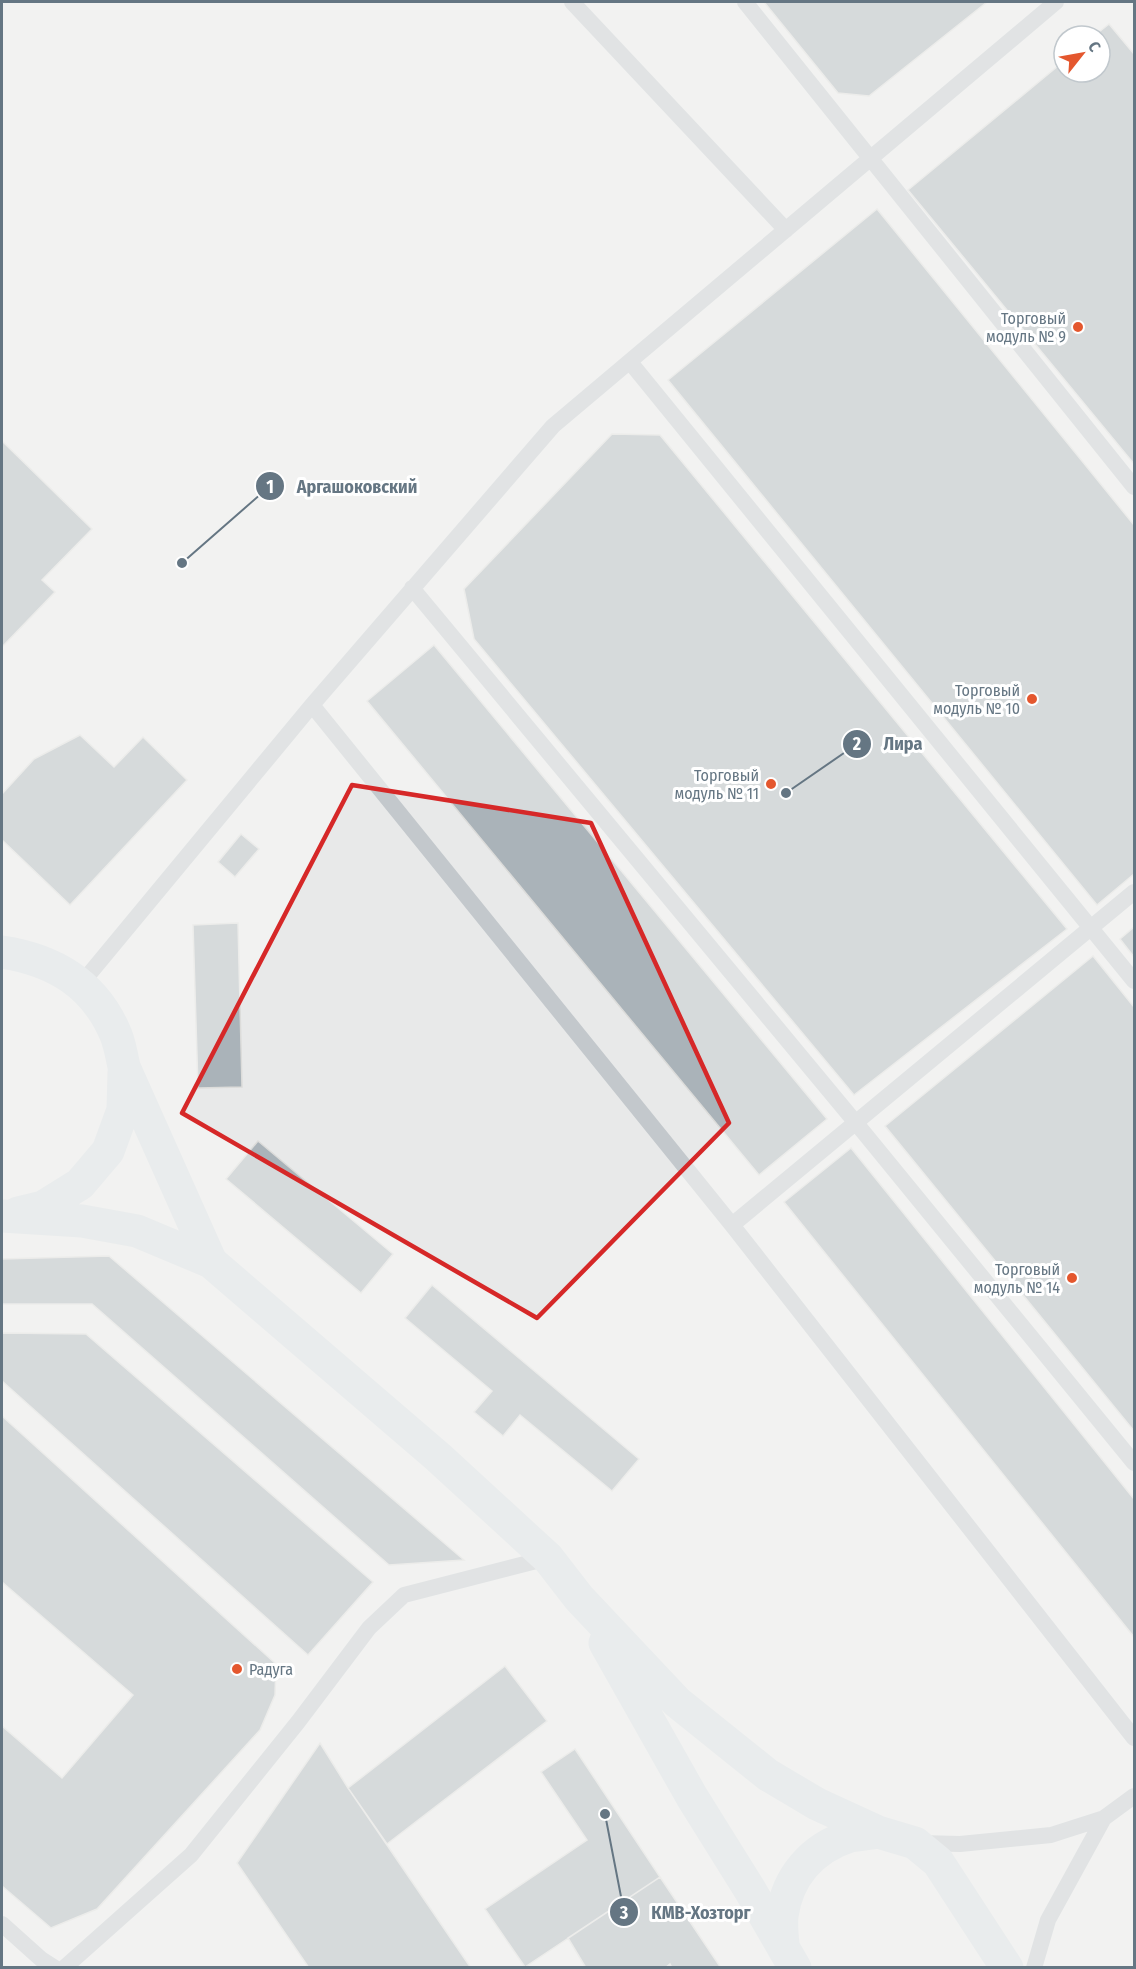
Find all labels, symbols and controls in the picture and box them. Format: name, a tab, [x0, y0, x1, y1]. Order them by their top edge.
north arrow	[1052, 24, 1112, 84]
text: С	[1084, 38, 1105, 56]
place label: Торговый модуль № 9	[986, 309, 1066, 346]
marker: Торговый модуль № 9	[1071, 320, 1085, 334]
callout: Аргашоковский	[255, 468, 430, 504]
text: 1	[266, 476, 274, 498]
text: Аргашоковский	[296, 476, 417, 498]
place label: Торговый модуль № 10	[933, 681, 1020, 718]
marker: Торговый модуль № 10	[1025, 692, 1039, 706]
callout: Лира	[842, 726, 935, 762]
text: 2	[852, 733, 861, 755]
text: Лира	[884, 733, 922, 755]
place label: Торговый модуль № 11	[674, 766, 759, 803]
marker: Торговый модуль № 11	[764, 777, 778, 791]
place label: Торговый модуль № 14	[974, 1260, 1060, 1297]
marker: Торговый модуль № 14	[1065, 1271, 1079, 1285]
place label: Радуга	[249, 1660, 293, 1679]
marker: Радуга	[230, 1662, 244, 1676]
callout: КМВ-Хозторг	[609, 1894, 763, 1930]
text: 3	[619, 1902, 629, 1924]
text: КМВ-Хозторг	[651, 1902, 752, 1924]

